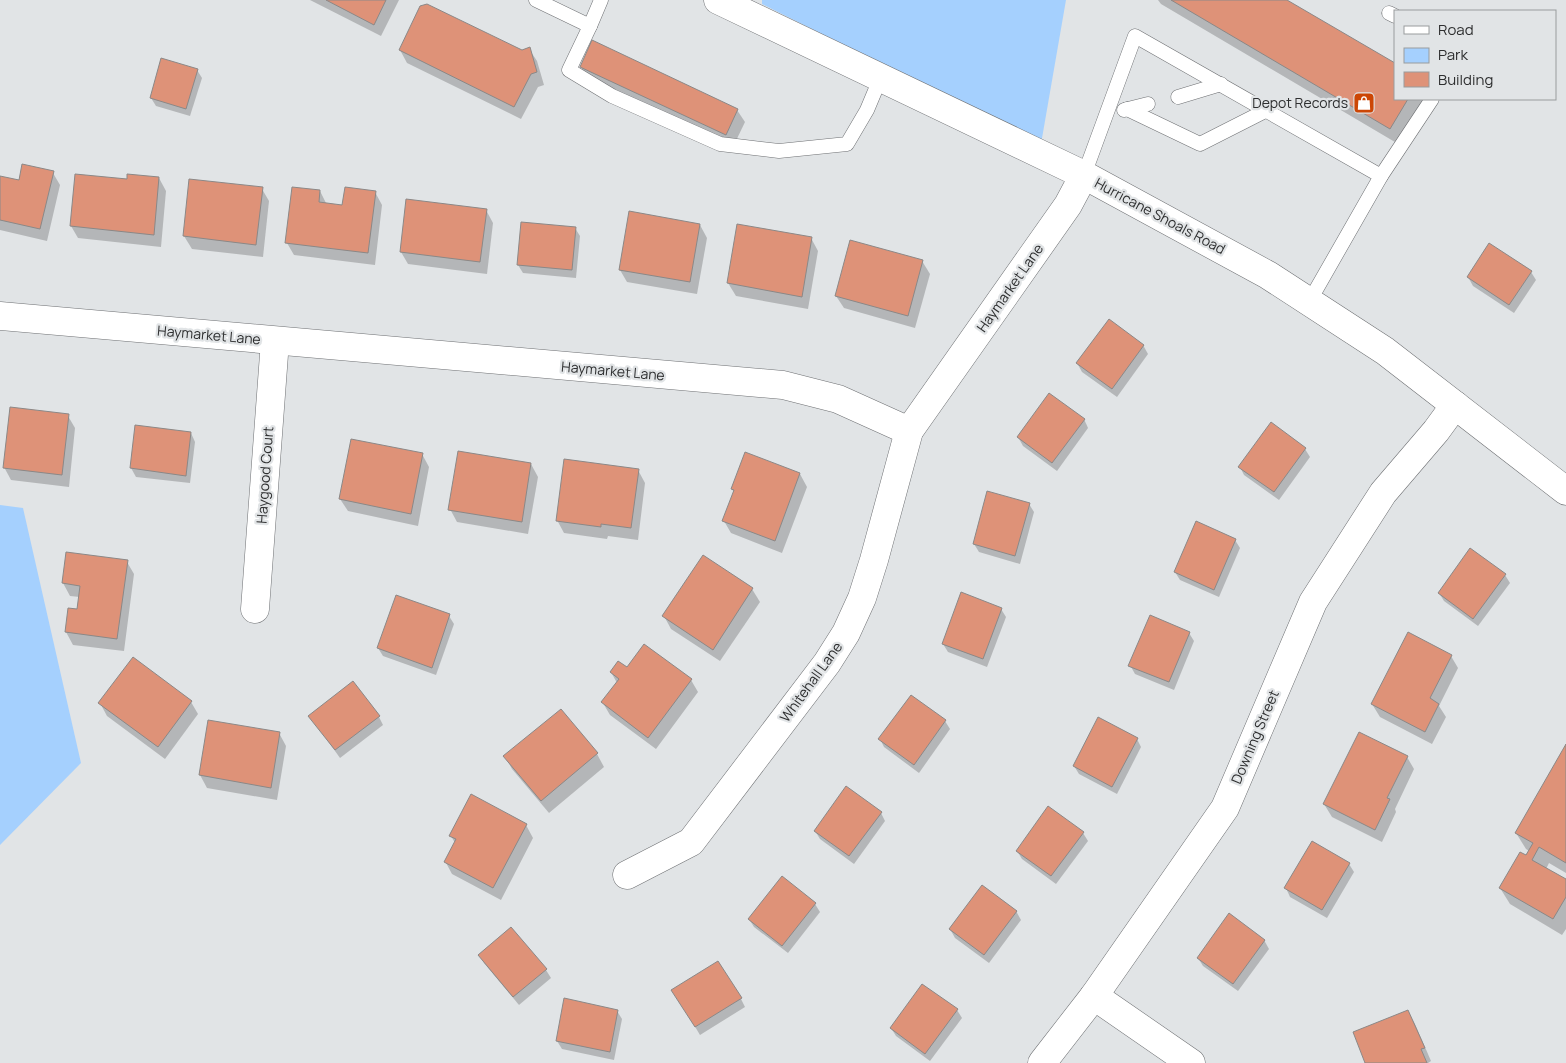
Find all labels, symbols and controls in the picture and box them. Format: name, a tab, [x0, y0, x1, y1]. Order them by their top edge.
legend	[1394, 10, 1556, 100]
text: Road	[1438, 19, 1474, 40]
text: Park	[1438, 44, 1468, 65]
text: Building	[1438, 69, 1493, 90]
shop icon: Depot Records	[1352, 91, 1376, 115]
place label: Depot Records	[1252, 93, 1348, 112]
street label: Hurricane Shoals Road	[1091, 173, 1229, 258]
street label: Haymarket Lane	[972, 240, 1047, 336]
street label: Haymarket Lane	[157, 321, 262, 348]
street label: Haymarket Lane	[561, 357, 666, 384]
street label: Haygood Court	[252, 425, 277, 524]
street label: Whitehall Lane	[775, 638, 846, 726]
street label: Downing Street	[1226, 687, 1283, 787]

